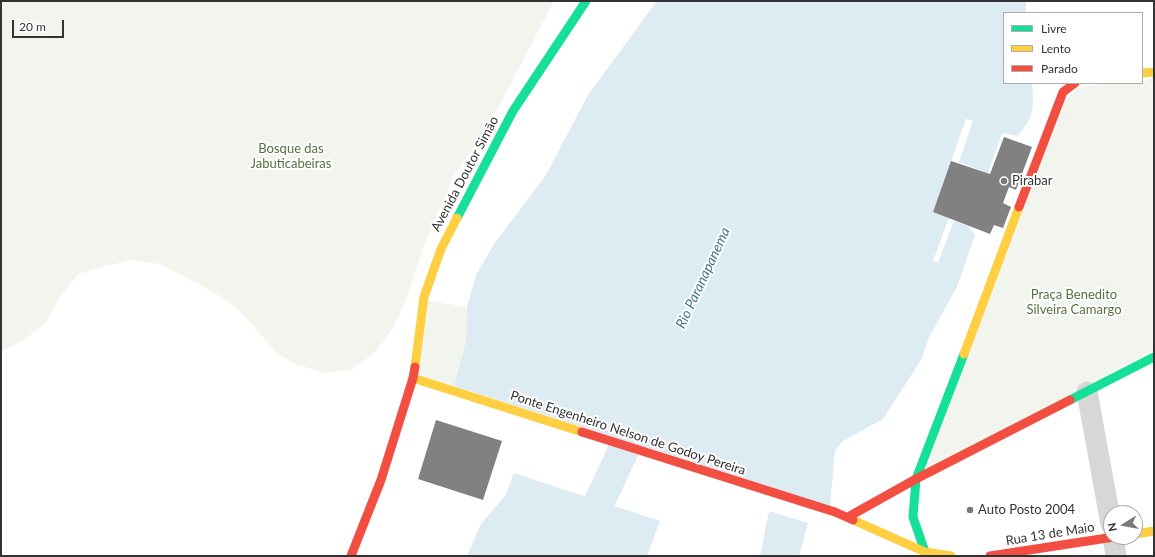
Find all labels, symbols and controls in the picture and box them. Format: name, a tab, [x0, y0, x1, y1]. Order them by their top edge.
scale bar	[14, 12, 66, 38]
legend	[1003, 12, 1143, 84]
text: 20 m	[19, 19, 46, 34]
text: Livre	[1041, 21, 1067, 36]
text: Lento	[1041, 41, 1071, 56]
text: Parado	[1041, 61, 1078, 76]
street label: Avenida Doutor Simão	[428, 114, 502, 234]
park label: Bosque das Jabuticabeiras	[251, 141, 331, 172]
place label: Pirabar	[1012, 173, 1052, 189]
marker: Pirabar	[999, 176, 1009, 186]
water label: Rio Paranapanema	[672, 225, 734, 331]
park label: Praça Benedito Silveira Camargo	[1026, 287, 1122, 318]
street label: Ponte Engenheiro Nelson de Godoy Pereira	[508, 388, 748, 478]
place label: Auto Posto 2004	[978, 502, 1075, 518]
marker: Auto Posto 2004	[965, 505, 975, 515]
north arrow	[1103, 505, 1143, 545]
street label: Rua 13 de Maio	[1005, 519, 1095, 549]
text: N	[1105, 522, 1119, 533]

